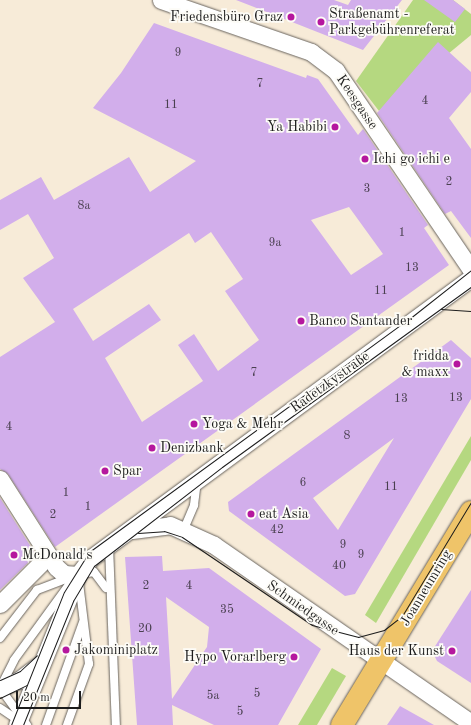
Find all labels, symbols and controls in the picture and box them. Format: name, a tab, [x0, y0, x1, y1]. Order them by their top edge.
place label: Straßenamt - Parkgebührenreferat	[329, 6, 455, 38]
place label: Friedensbüro Graz	[170, 9, 283, 25]
marker: Friedensbüro Graz	[286, 12, 296, 22]
marker: Straßenamt - Parkgebührenreferat	[316, 17, 326, 27]
house number: 9	[175, 47, 181, 61]
street label: Keesgasse	[333, 71, 381, 133]
house number: 7	[257, 78, 263, 92]
house number: 4	[422, 95, 428, 109]
house number: 11	[164, 99, 178, 113]
place label: Ya Habibi	[267, 119, 327, 135]
marker: Ya Habibi	[330, 122, 340, 132]
place label: Ichi go ichi e	[373, 151, 450, 167]
marker: Ichi go ichi e	[360, 154, 370, 164]
house number: 2	[446, 176, 452, 190]
house number: 3	[364, 183, 370, 197]
house number: 8a	[78, 200, 90, 214]
house number: 1	[399, 227, 405, 241]
house number: 9a	[269, 237, 281, 251]
house number: 13	[405, 262, 419, 276]
house number: 11	[374, 285, 388, 299]
place label: Banco Santander	[309, 313, 412, 329]
marker: Banco Santander	[296, 316, 306, 326]
street label: Radetzkystraße	[287, 348, 373, 416]
place label: fridda & maxx	[401, 348, 449, 380]
marker: fridda & maxx	[452, 359, 462, 369]
house number: 7	[251, 367, 257, 381]
house number: 13	[449, 392, 463, 406]
house number: 13	[394, 393, 408, 407]
place label: Yoga & Mehr	[202, 416, 283, 432]
marker: Yoga & Mehr	[189, 419, 199, 429]
house number: 4	[6, 421, 12, 435]
house number: 8	[344, 430, 350, 444]
place label: Denizbank	[160, 440, 224, 456]
marker: Denizbank	[147, 443, 157, 453]
place label: Spar	[113, 463, 142, 479]
marker: Spar	[100, 466, 110, 476]
house number: 6	[300, 477, 306, 491]
house number: 11	[384, 481, 398, 495]
house number: 1	[63, 487, 69, 501]
house number: 1	[85, 501, 91, 515]
place label: eat Asia	[259, 506, 309, 522]
house number: 2	[50, 509, 56, 523]
marker: eat Asia	[246, 509, 256, 519]
house number: 42	[270, 524, 284, 538]
house number: 9	[340, 539, 346, 553]
place label: McDonald's	[22, 547, 93, 563]
street label: Joanneumring	[397, 547, 455, 629]
house number: 9	[358, 549, 364, 563]
marker: McDonald's	[9, 550, 19, 560]
house number: 40	[332, 560, 346, 574]
street label: Schmiedgasse	[264, 577, 342, 639]
house number: 2	[143, 580, 149, 594]
house number: 4	[186, 580, 192, 594]
house number: 35	[220, 604, 234, 618]
house number: 20	[138, 623, 152, 637]
place label: Jakominiplatz	[74, 642, 158, 658]
place label: Haus der Kunst	[349, 643, 444, 659]
marker: Jakominiplatz	[61, 645, 71, 655]
marker: Haus der Kunst	[447, 646, 457, 656]
place label: Hypo Vorarlberg	[184, 649, 286, 665]
marker: Hypo Vorarlberg	[289, 652, 299, 662]
scale bar	[18, 683, 83, 709]
house number: 5	[254, 688, 260, 702]
house number: 5a	[207, 690, 219, 704]
text: 20 m	[23, 692, 50, 704]
house number: 5	[237, 706, 243, 720]

